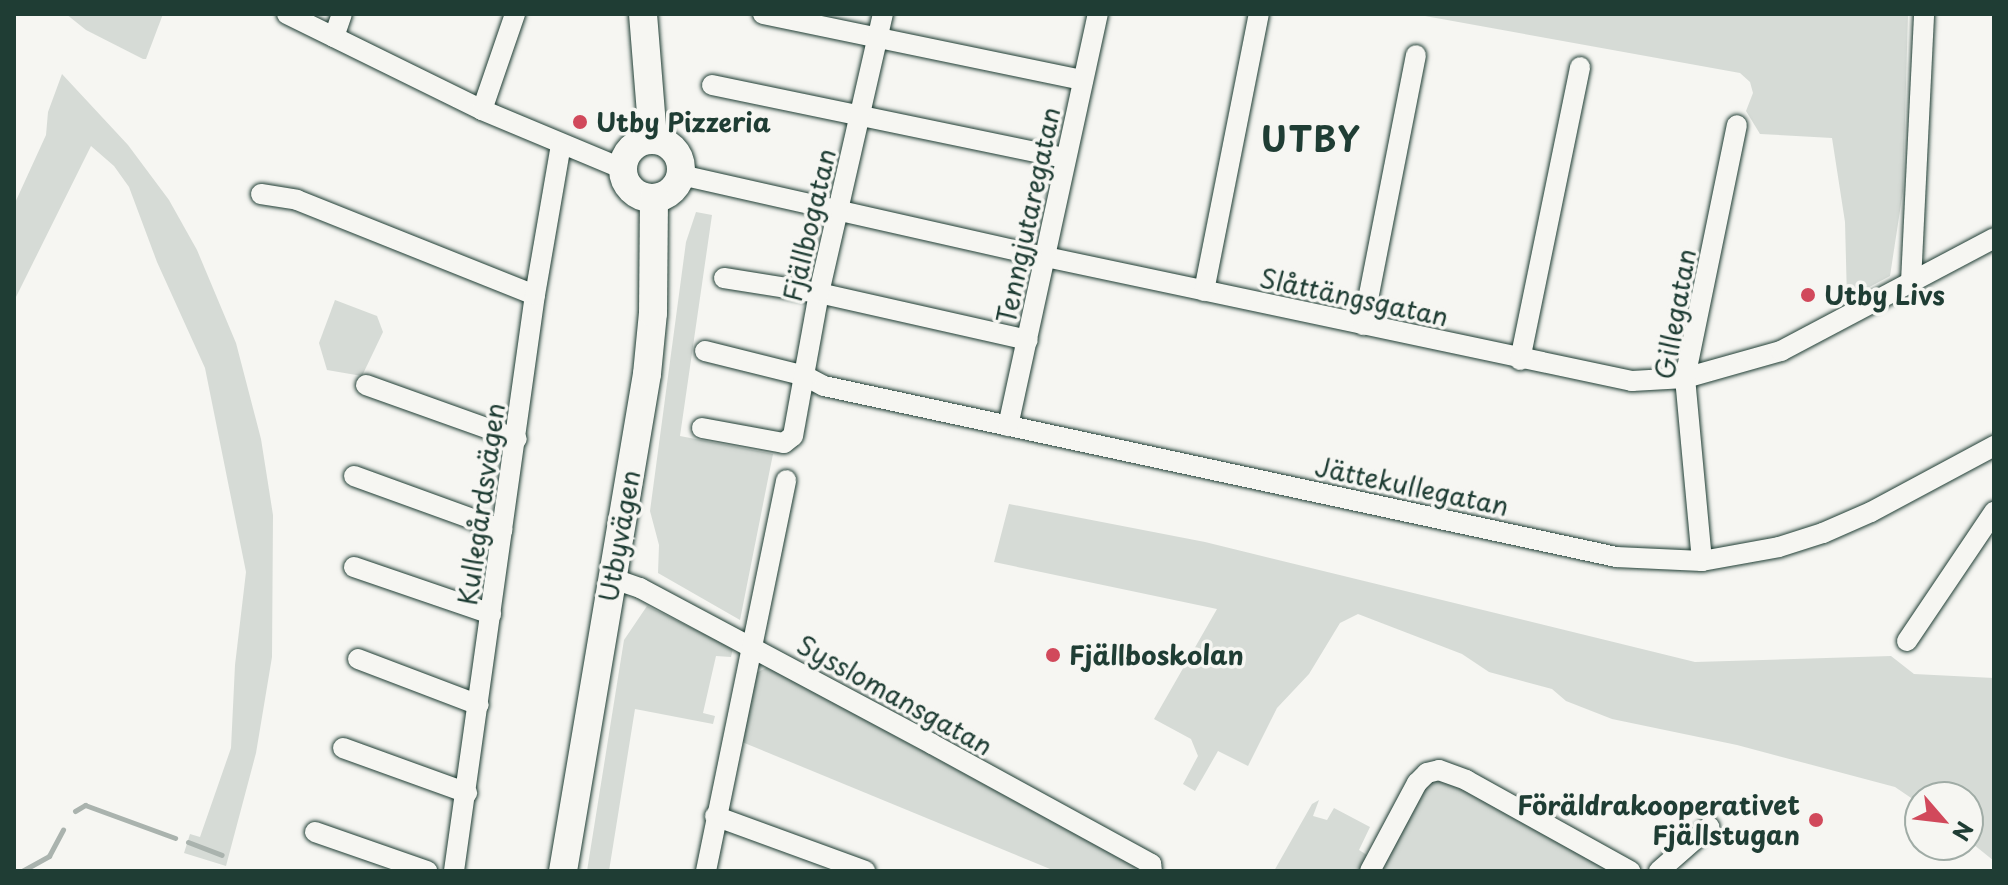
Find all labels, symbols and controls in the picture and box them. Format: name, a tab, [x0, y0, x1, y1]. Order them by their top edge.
street label: Tenngjutaregatan	[990, 104, 1066, 326]
place label: Utby Pizzeria	[596, 106, 771, 138]
marker: Utby Pizzeria	[571, 113, 589, 131]
district label: UTBY	[1261, 119, 1361, 159]
street label: Fjällbogatan	[776, 146, 842, 304]
street label: Gillegatan	[1648, 246, 1702, 382]
street label: Slåttängsgatan	[1257, 262, 1451, 332]
place label: Utby Livs	[1824, 279, 1945, 311]
marker: Utby Livs	[1799, 286, 1817, 304]
street label: Kullegårdsvägen	[451, 401, 511, 607]
street label: Jättekullegatan	[1312, 450, 1512, 522]
street label: Utbyvägen	[592, 468, 646, 604]
street label: Sysslomansgatan	[792, 628, 998, 762]
place label: Fjällboskolan	[1069, 639, 1244, 671]
marker: Fjällboskolan	[1044, 646, 1062, 664]
north arrow	[1904, 781, 1984, 861]
place label: Föräldrakooperativet Fjällstugan	[1517, 789, 1800, 850]
marker: Föräldrakooperativet Fjällstugan	[1807, 811, 1825, 829]
text: N	[1945, 816, 1983, 847]

